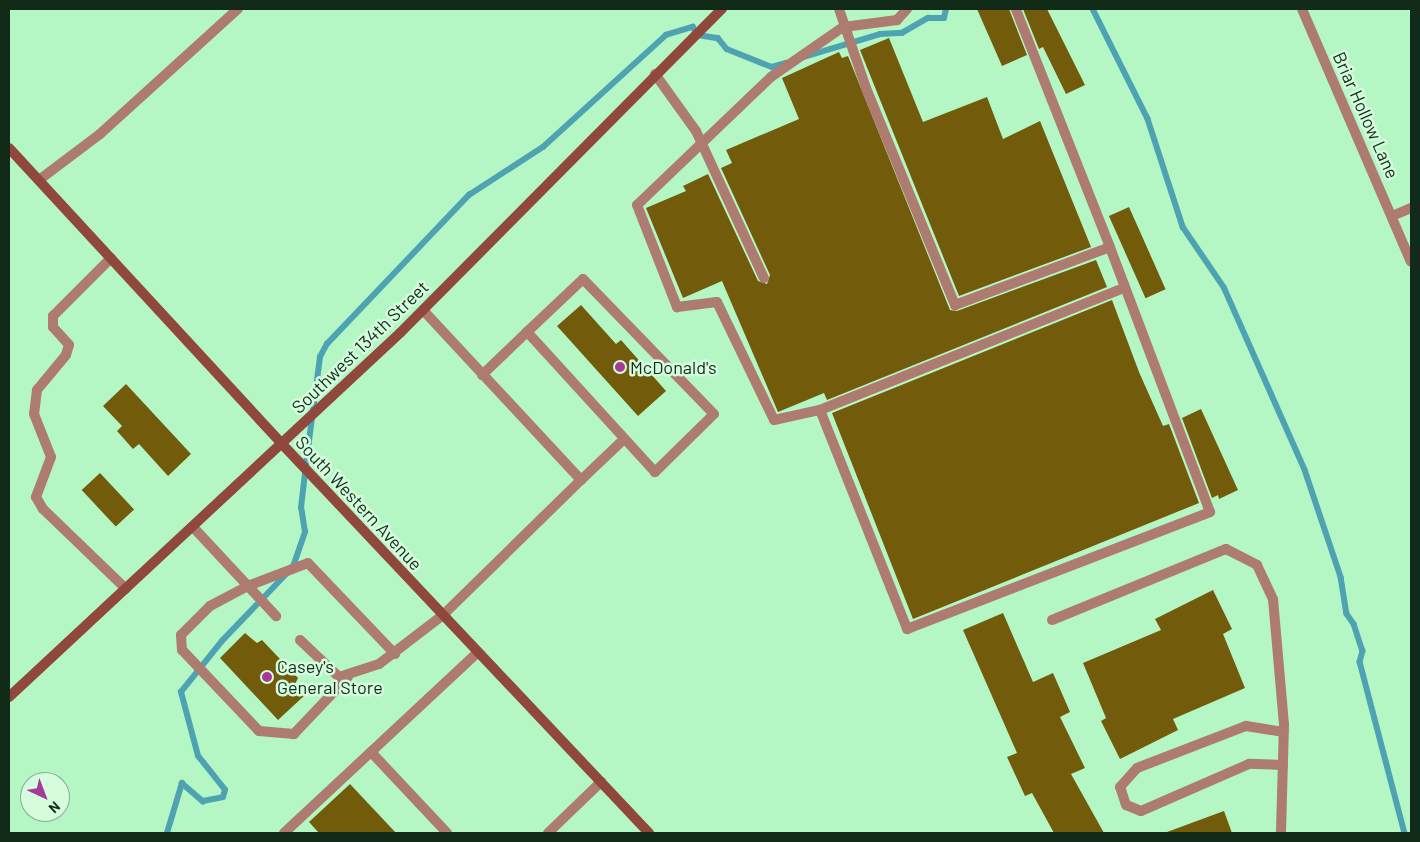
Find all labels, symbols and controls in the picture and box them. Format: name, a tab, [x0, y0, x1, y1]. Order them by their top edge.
street label: Briar Hollow Lane	[1328, 48, 1404, 182]
street label: Southwest 134th Street	[287, 276, 433, 418]
place label: McDonald's	[630, 356, 717, 378]
marker: McDonald's	[614, 361, 626, 373]
street label: South Western Avenue	[291, 431, 427, 575]
place label: Casey's General Store	[277, 656, 383, 699]
marker: Casey's General Store	[261, 671, 273, 683]
north arrow	[20, 772, 70, 822]
text: N	[46, 798, 64, 817]

